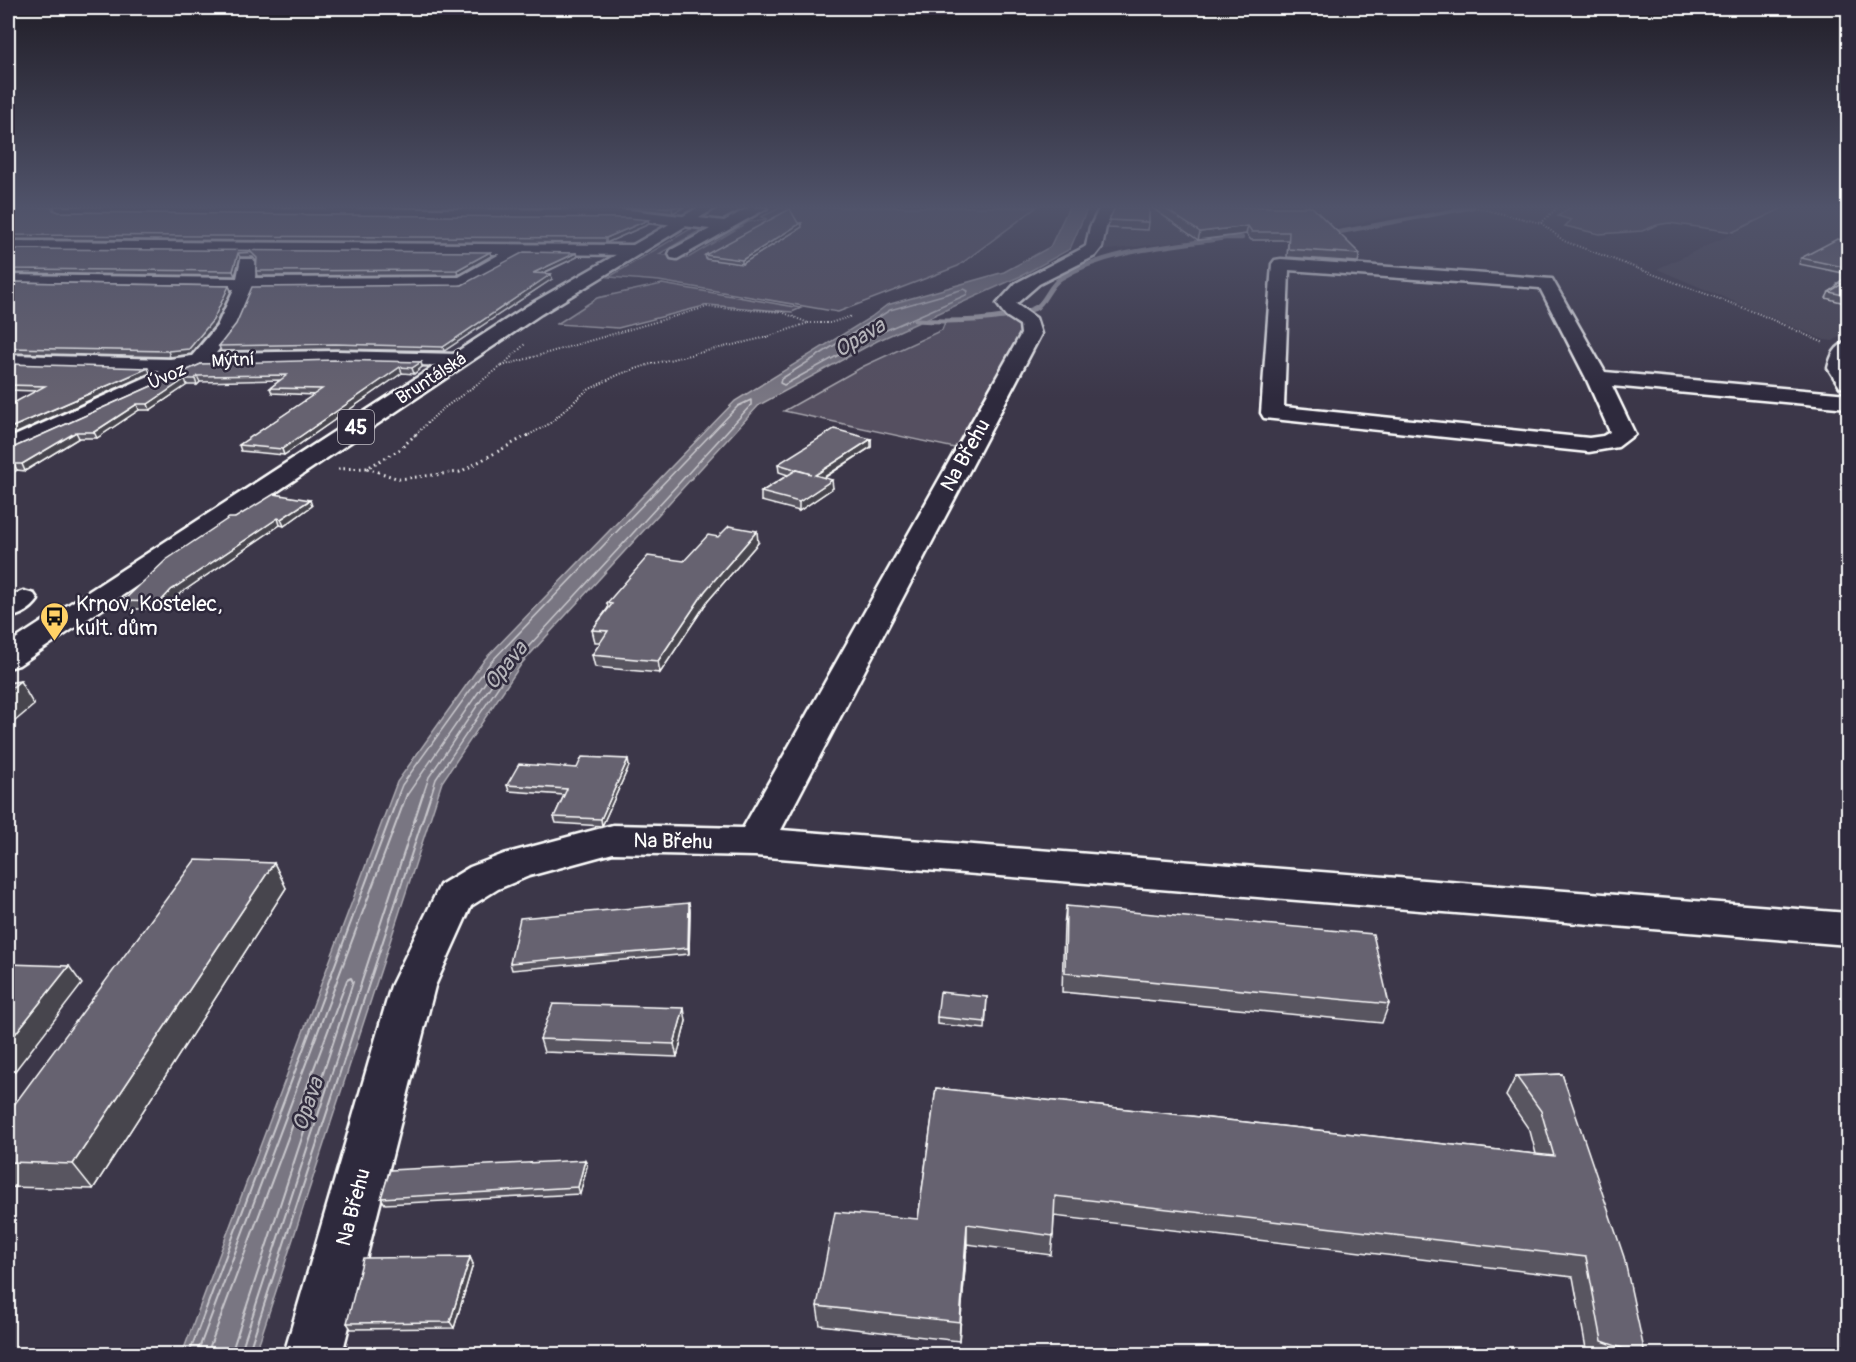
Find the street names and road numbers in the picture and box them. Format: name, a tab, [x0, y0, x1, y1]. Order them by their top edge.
street label: Bruntálská	[392, 347, 471, 410]
street label: Mýtní	[211, 348, 255, 373]
street label: Úvoz	[145, 358, 190, 395]
road number: 45	[338, 410, 374, 444]
street label: Na Břehu	[934, 414, 996, 496]
street label: Na Břehu	[633, 827, 713, 856]
street label: Na Břehu	[330, 1165, 377, 1249]

